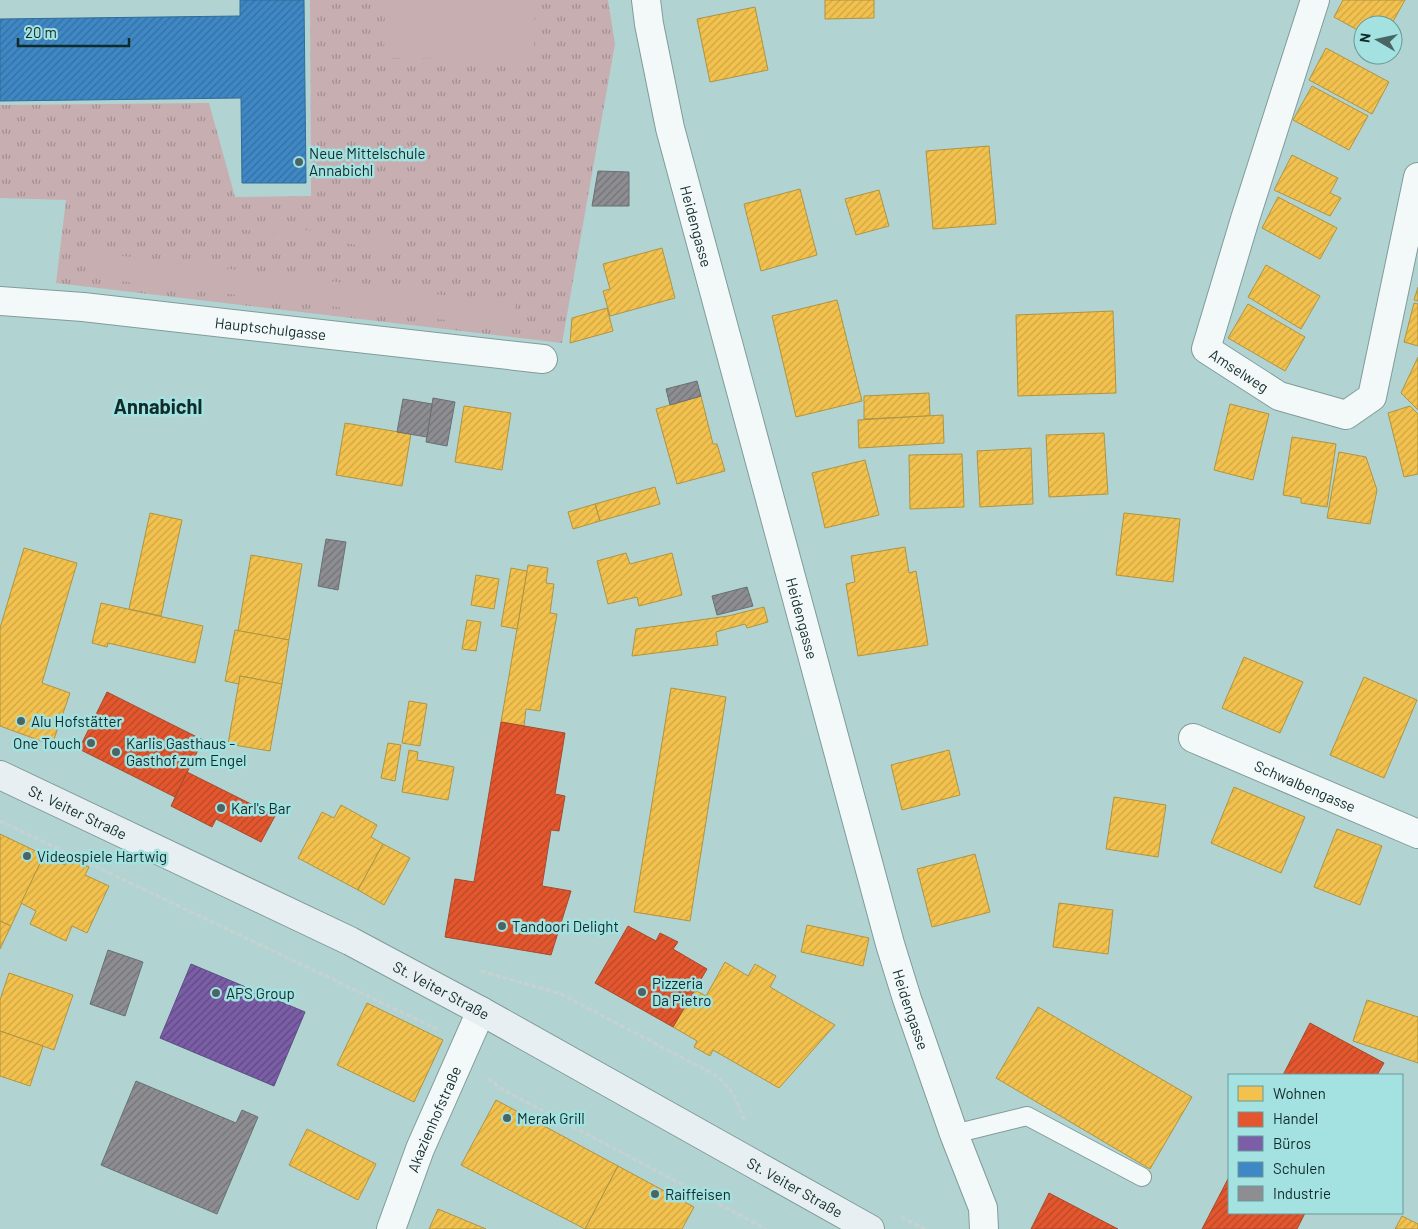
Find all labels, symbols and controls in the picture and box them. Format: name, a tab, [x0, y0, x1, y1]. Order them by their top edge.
scale bar	[18, 15, 129, 47]
north arrow	[1353, 15, 1403, 65]
text: 20 m	[25, 23, 57, 41]
text: N	[1356, 32, 1374, 44]
place label: Neue Mittelschule Annabichl	[309, 144, 425, 179]
marker: Neue Mittelschule Annabichl	[293, 156, 305, 168]
street label: Heidengasse	[677, 183, 716, 269]
street label: Hauptschulgasse	[214, 313, 327, 343]
street label: Amselweg	[1206, 345, 1272, 396]
district label: Annabichl	[114, 394, 202, 418]
street label: Heidengasse	[783, 575, 822, 661]
place label: Alu Hofstätter	[31, 712, 123, 730]
marker: Alu Hofstätter	[15, 715, 27, 727]
place label: One Touch	[13, 734, 81, 752]
place label: Karlis Gasthaus - Gasthof zum Engel	[126, 734, 247, 769]
marker: One Touch	[85, 737, 97, 749]
marker: Karlis Gasthaus - Gasthof zum Engel	[110, 746, 122, 758]
street label: Schwalbengasse	[1252, 756, 1359, 815]
street label: St. Veiter Straße	[26, 781, 130, 843]
place label: Karl's Bar	[231, 799, 292, 817]
marker: Karl's Bar	[215, 802, 227, 814]
place label: Videospiele Hartwig	[37, 847, 167, 865]
marker: Videospiele Hartwig	[21, 850, 33, 862]
place label: Tandoori Delight	[512, 917, 619, 935]
marker: Tandoori Delight	[496, 920, 508, 932]
street label: St. Veiter Straße	[390, 957, 493, 1023]
street label: Heidengasse	[889, 967, 933, 1052]
place label: Pizzeria Da Pietro	[652, 974, 711, 1009]
place label: APS Group	[226, 984, 295, 1002]
marker: Pizzeria Da Pietro	[636, 986, 648, 998]
marker: APS Group	[210, 987, 222, 999]
street label: Akazienhofstraße	[403, 1063, 465, 1175]
legend	[1228, 1074, 1403, 1214]
text: Wohnen	[1273, 1084, 1326, 1102]
place label: Merak Grill	[517, 1109, 585, 1127]
text: Handel	[1273, 1109, 1318, 1127]
marker: Merak Grill	[501, 1112, 513, 1124]
text: Büros	[1273, 1134, 1311, 1152]
street label: St. Veiter Straße	[744, 1153, 846, 1221]
text: Schulen	[1273, 1159, 1325, 1177]
text: Industrie	[1273, 1184, 1331, 1202]
place label: Raiffeisen	[665, 1185, 731, 1203]
marker: Raiffeisen	[649, 1188, 661, 1200]

